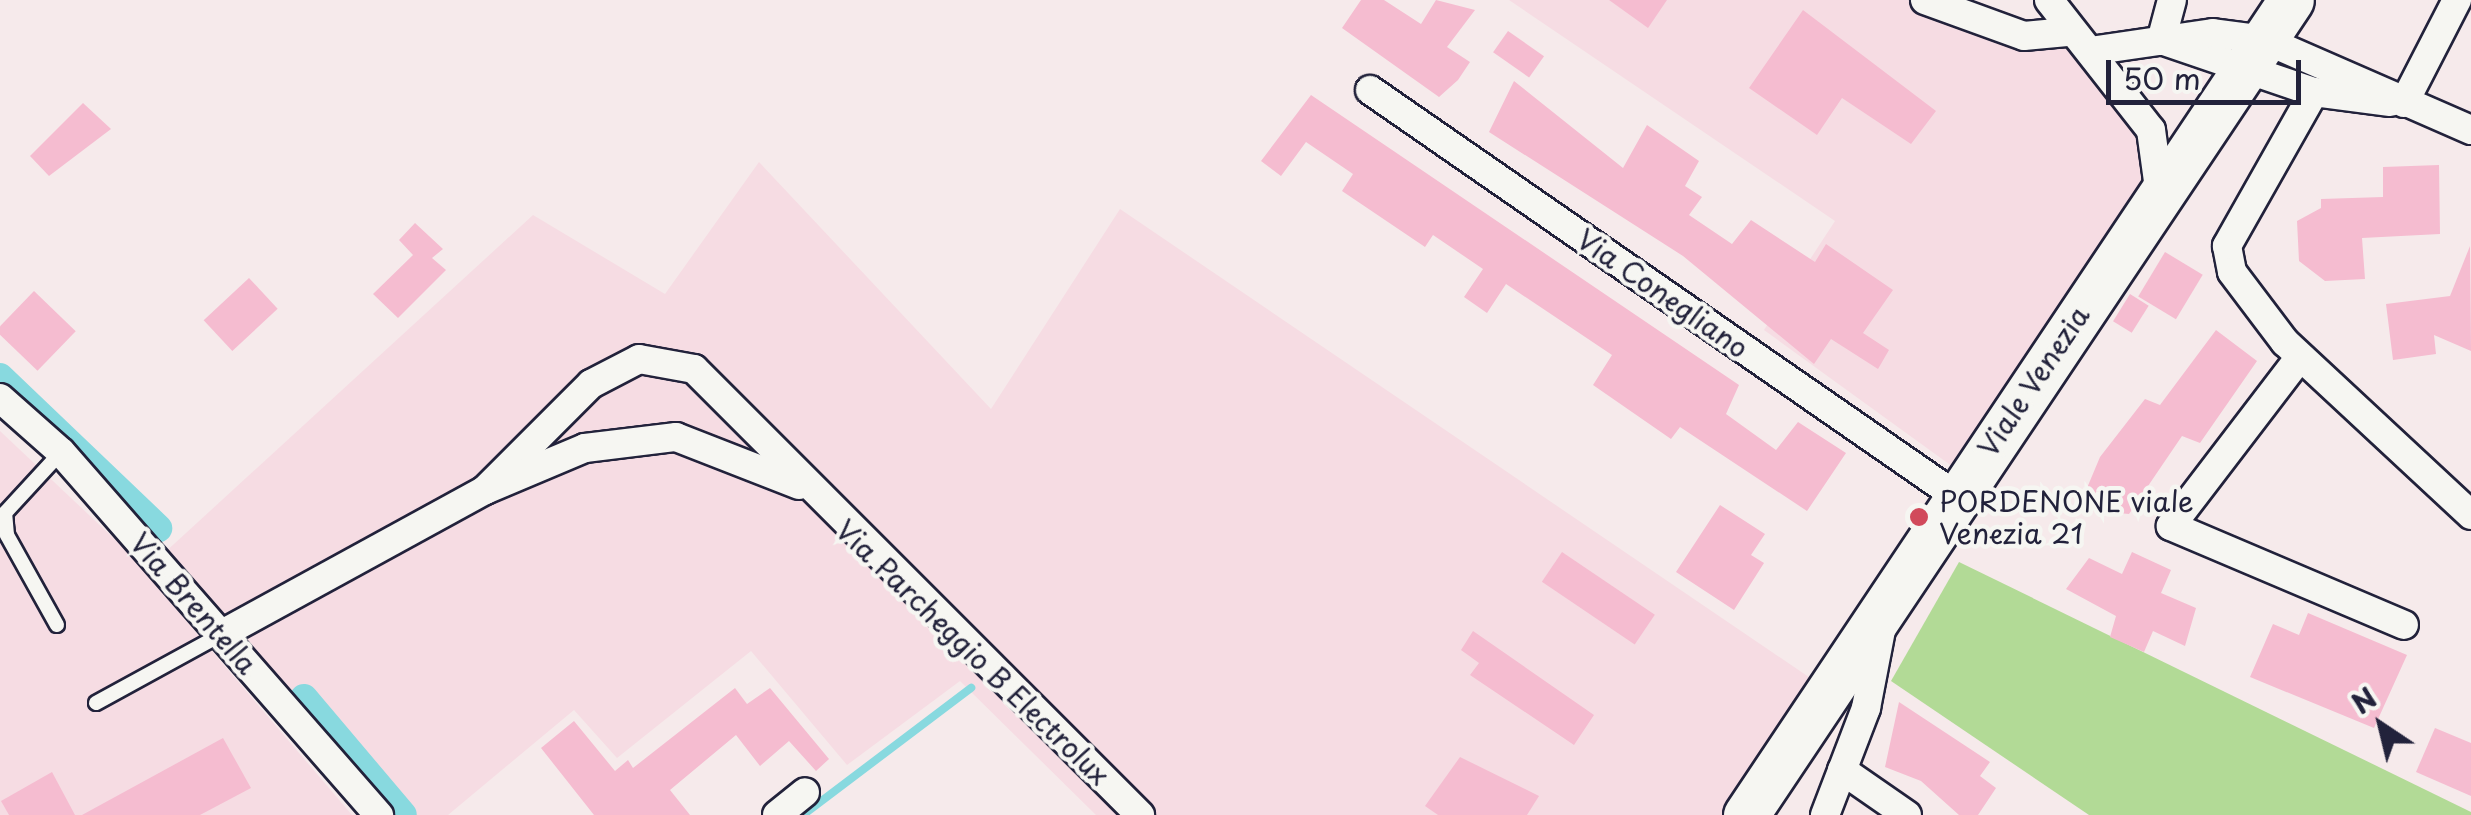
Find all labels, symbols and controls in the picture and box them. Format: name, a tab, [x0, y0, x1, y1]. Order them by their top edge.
scale bar	[2111, 40, 2306, 102]
text: 50 m	[2123, 55, 2201, 100]
street label: Via Conegliano	[1570, 221, 1756, 365]
street label: Viale Venezia	[1969, 297, 2097, 465]
place label: PORDENONE viale Venezia 21	[1939, 484, 2196, 550]
marker: PORDENONE viale Venezia 21	[1908, 506, 1930, 528]
street label: Via Parcheggio B Electrolux	[829, 512, 1117, 792]
street label: Via Brentella	[124, 526, 264, 680]
north arrow	[2331, 675, 2431, 775]
text: N	[2342, 676, 2385, 724]

